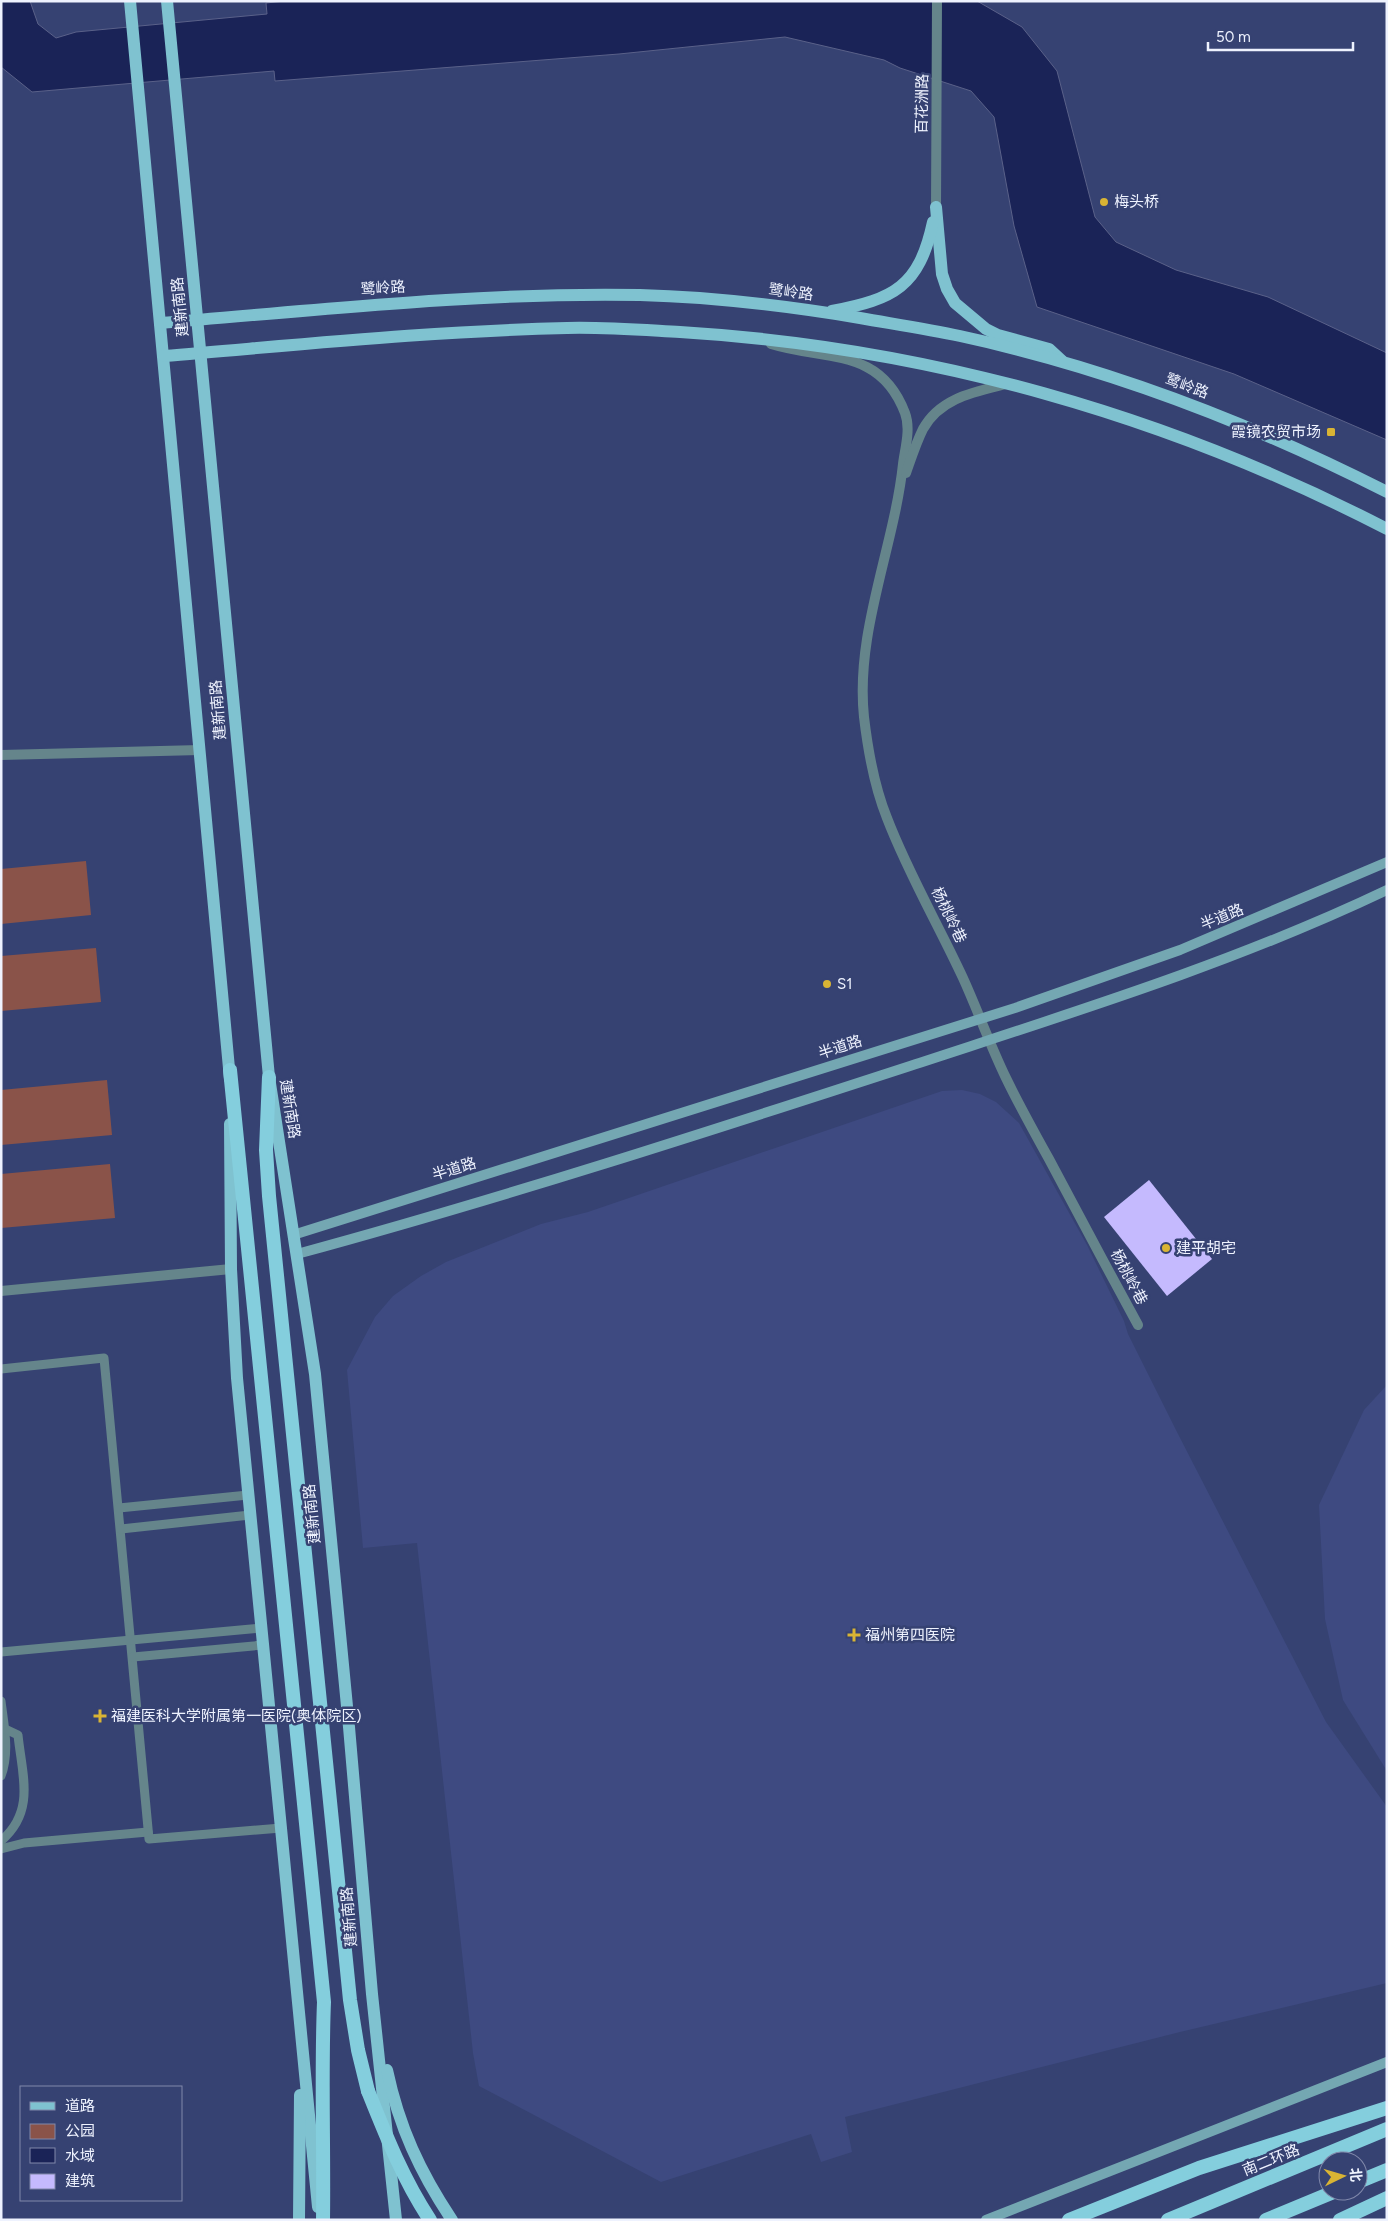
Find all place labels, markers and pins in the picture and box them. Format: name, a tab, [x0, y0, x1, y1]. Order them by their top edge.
place label: 梅头桥	[1114, 193, 1159, 211]
marker: 梅头桥	[1098, 196, 1110, 208]
place label: 霞镜农贸市场	[1231, 423, 1321, 441]
marker: 霞镜农贸市场	[1325, 426, 1337, 438]
place label: S1	[837, 975, 852, 993]
marker: S1	[821, 978, 833, 990]
place label: 建平胡宅	[1176, 1239, 1236, 1257]
marker: 建平胡宅	[1160, 1242, 1172, 1254]
place label: 福州第四医院	[865, 1626, 955, 1644]
marker: 福州第四医院	[847, 1628, 861, 1642]
place label: 福建医科大学附属第一医院(奥体院区)	[111, 1707, 362, 1725]
marker: 福建医科大学附属第一医院(奥体院区)	[93, 1709, 107, 1723]

